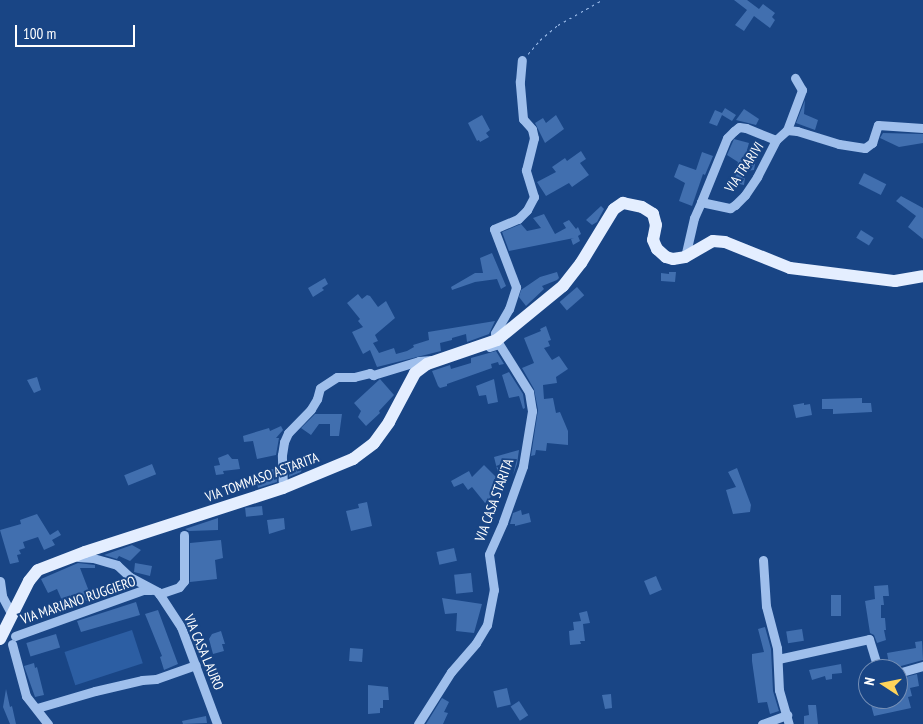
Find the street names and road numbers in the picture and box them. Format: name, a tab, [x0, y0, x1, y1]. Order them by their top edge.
street label: VIA TRARIVI	[721, 138, 767, 196]
street label: VIA TOMMASO ASTARITA	[202, 448, 322, 506]
street label: VIA CASA STARITA	[471, 456, 517, 544]
street label: VIA MARIANO RUGGIERO	[18, 572, 138, 628]
street label: VIA CASA LAURO	[180, 611, 228, 693]

